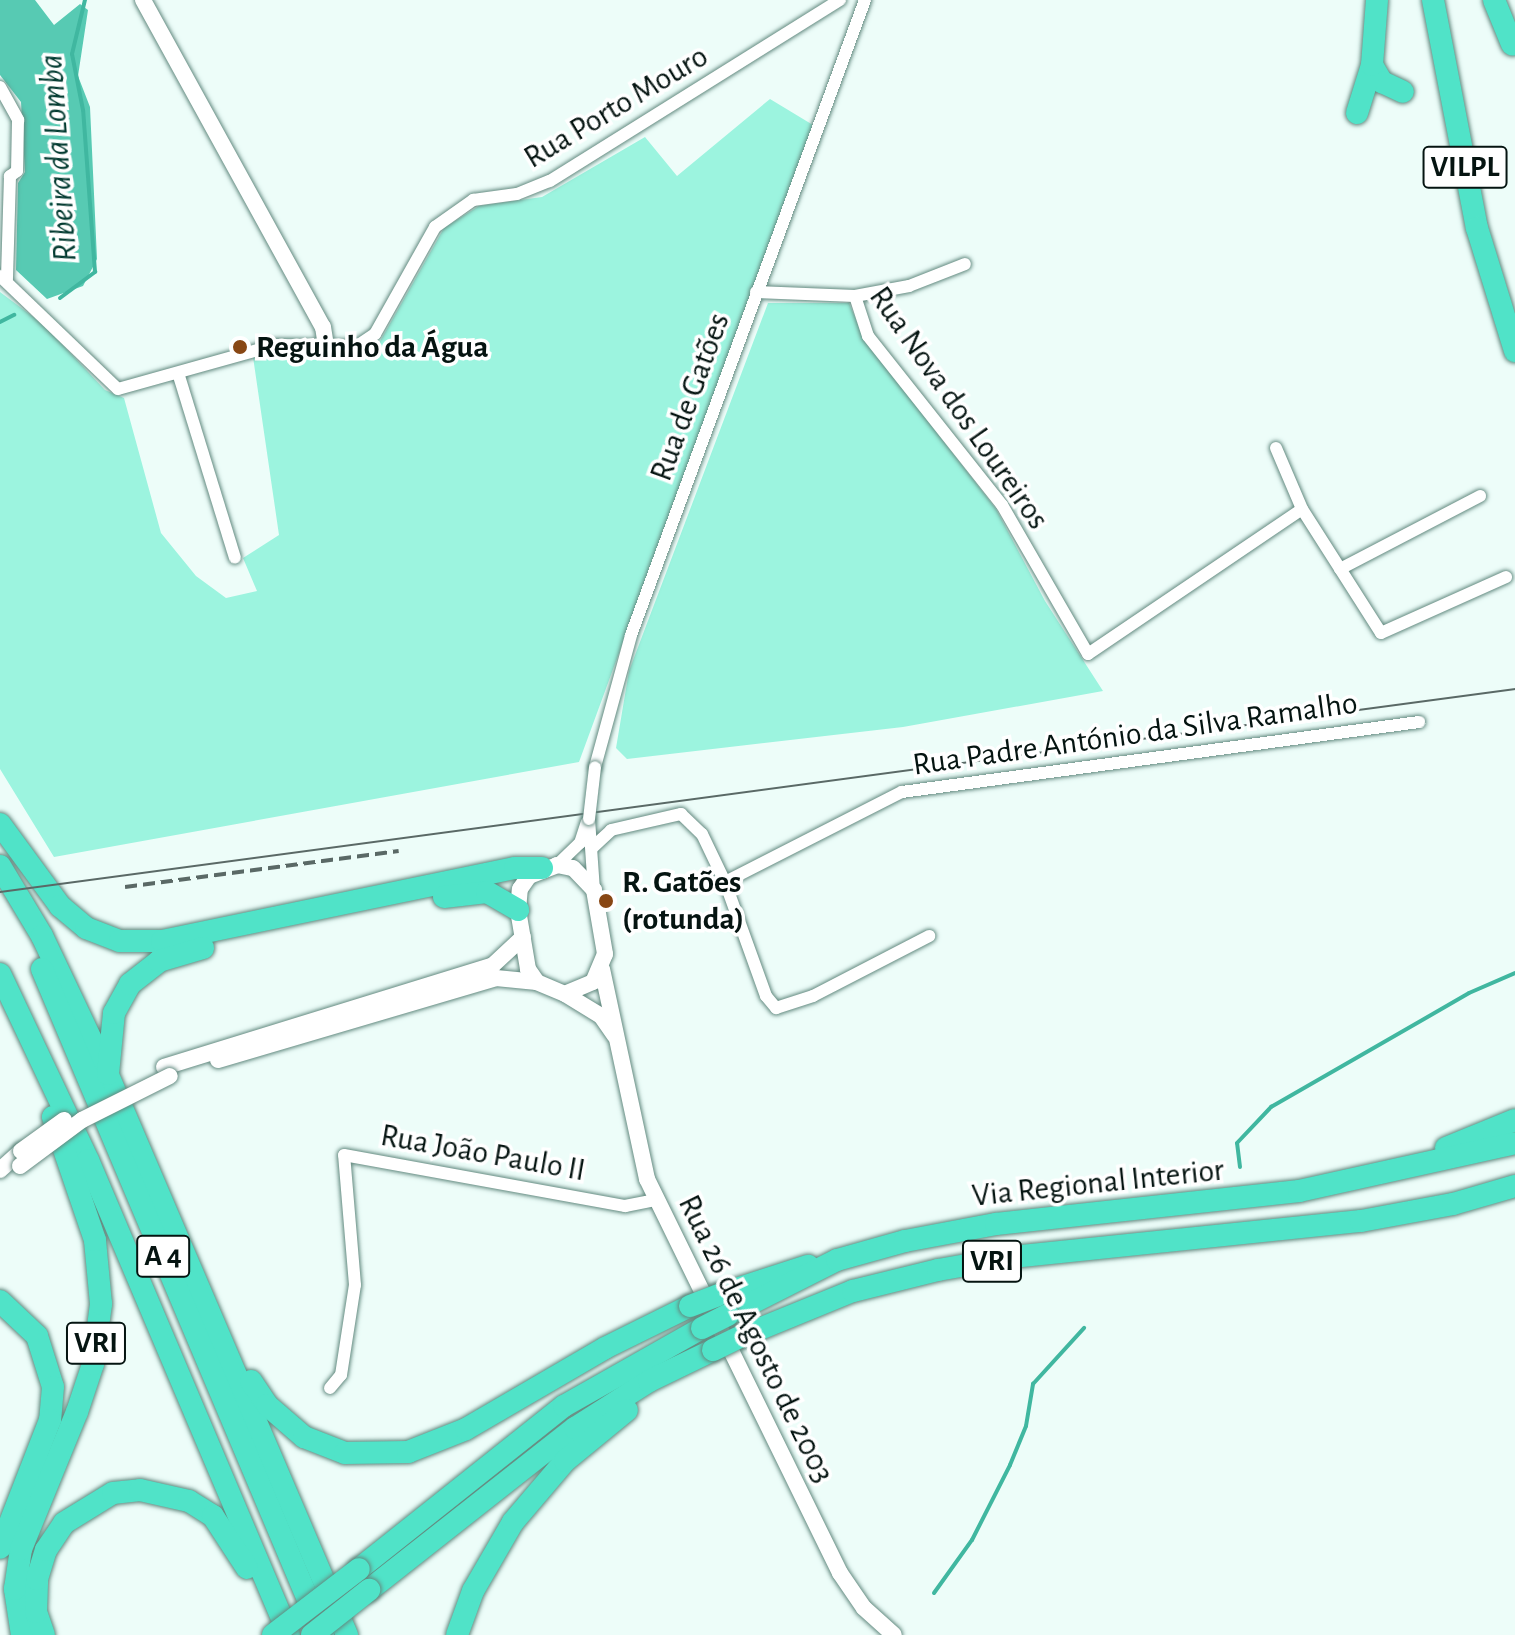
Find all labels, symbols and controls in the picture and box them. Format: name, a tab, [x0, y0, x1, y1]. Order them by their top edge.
street label: Rua Porto Mouro	[517, 37, 715, 177]
water label: Ribeira da Lomba	[31, 53, 87, 263]
road number: VILPL	[1421, 141, 1509, 193]
street label: Rua Nova dos Loureiros	[861, 279, 1057, 537]
street label: Rua de Gatões	[642, 308, 738, 486]
place label: Reguinho da Água	[256, 328, 489, 366]
marker: Reguinho da Água	[231, 338, 249, 356]
street label: Rua Padre António da Silva Ramalho	[910, 684, 1360, 784]
place label: R. Gatões (rotunda)	[622, 864, 744, 939]
marker: R. Gatões (rotunda)	[597, 892, 615, 910]
street label: Rua João Paulo II	[378, 1116, 588, 1190]
street label: Via Regional Interior	[970, 1151, 1226, 1215]
street label: Rua 26 de Agosto de 2003	[670, 1189, 842, 1489]
road number: A 4	[135, 1230, 191, 1282]
road number: VRI	[960, 1235, 1024, 1287]
road number: VRI	[64, 1317, 128, 1369]

